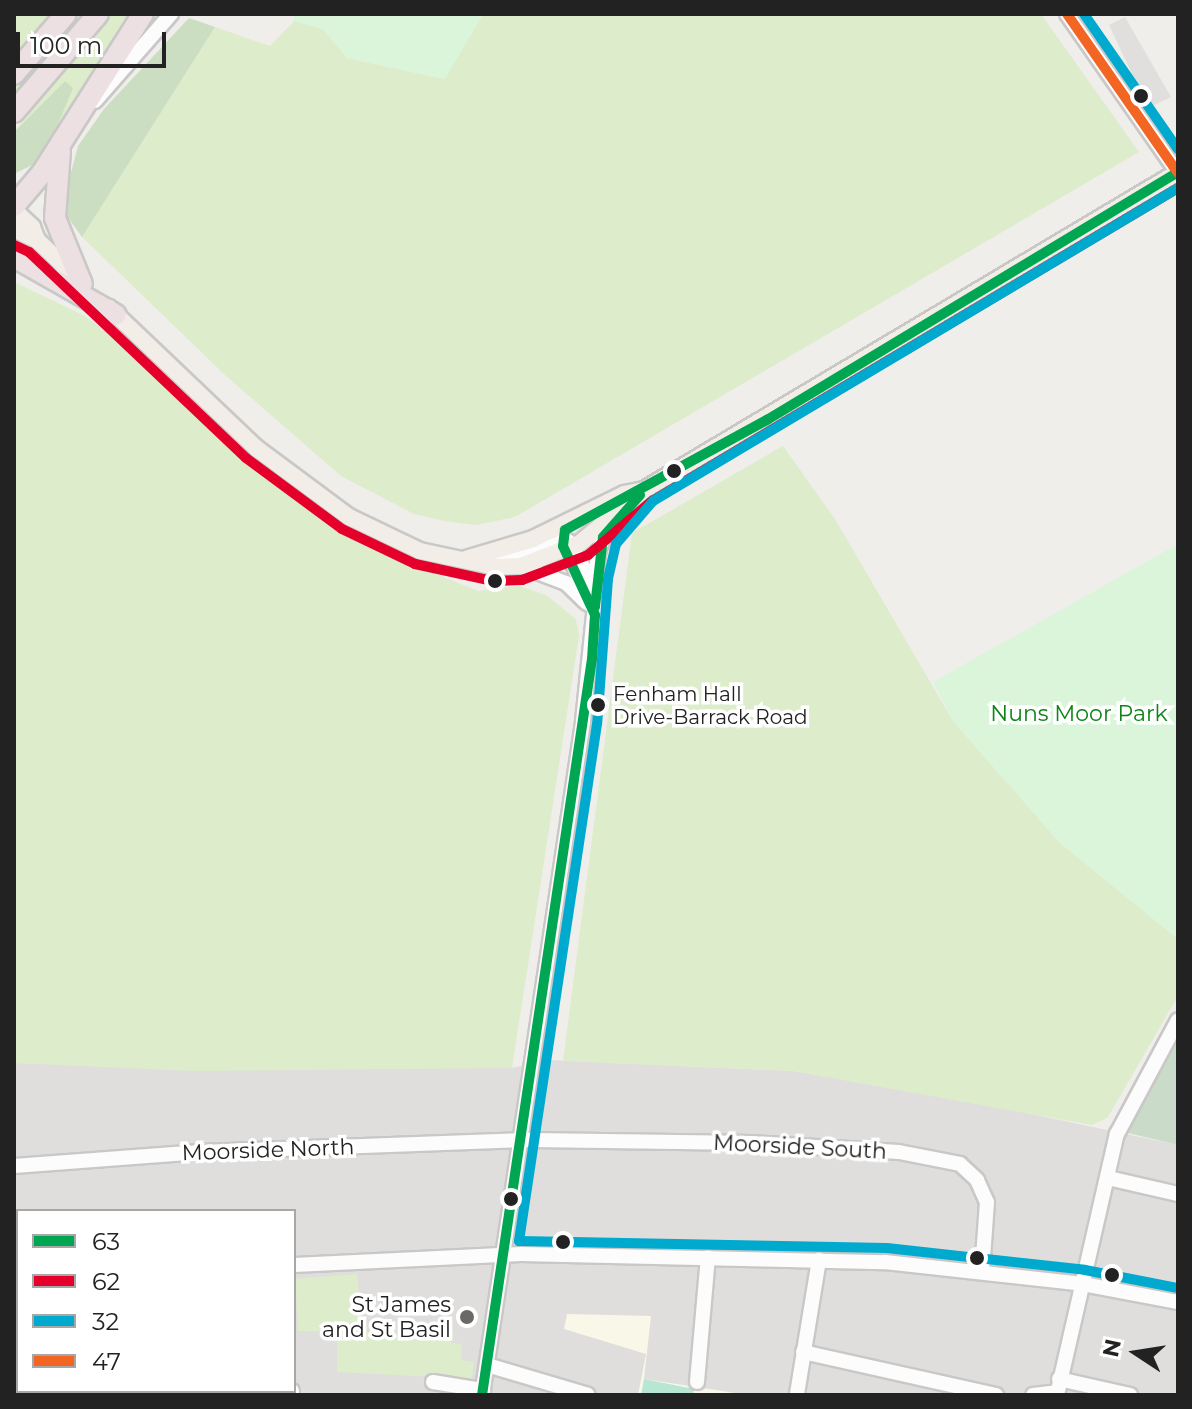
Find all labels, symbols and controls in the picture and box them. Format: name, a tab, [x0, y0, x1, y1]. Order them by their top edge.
scale bar	[20, 16, 170, 66]
text: 100 m	[30, 31, 102, 60]
unlabelled marker	[1133, 88, 1149, 104]
unlabelled marker	[666, 463, 682, 479]
unlabelled marker	[487, 573, 503, 589]
place label: Fenham Hall Drive-Barrack Road	[613, 682, 808, 729]
marker: Fenham Hall Drive-Barrack Road	[590, 697, 606, 713]
park label: Nuns Moor Park	[990, 701, 1168, 727]
street label: Moorside South	[712, 1129, 888, 1165]
street label: Moorside North	[181, 1134, 355, 1166]
unlabelled marker	[503, 1191, 519, 1207]
legend	[16, 1209, 296, 1393]
text: 63	[92, 1227, 120, 1256]
unlabelled marker	[555, 1234, 571, 1250]
unlabelled marker	[969, 1250, 985, 1266]
text: 62	[92, 1267, 120, 1296]
unlabelled marker	[1104, 1267, 1120, 1283]
place label: St James and St Basil	[322, 1291, 451, 1342]
text: 32	[92, 1307, 119, 1336]
marker: St James and St Basil	[458, 1308, 476, 1326]
north arrow	[1096, 1313, 1176, 1393]
text: N	[1097, 1336, 1127, 1359]
text: 47	[92, 1347, 121, 1376]

